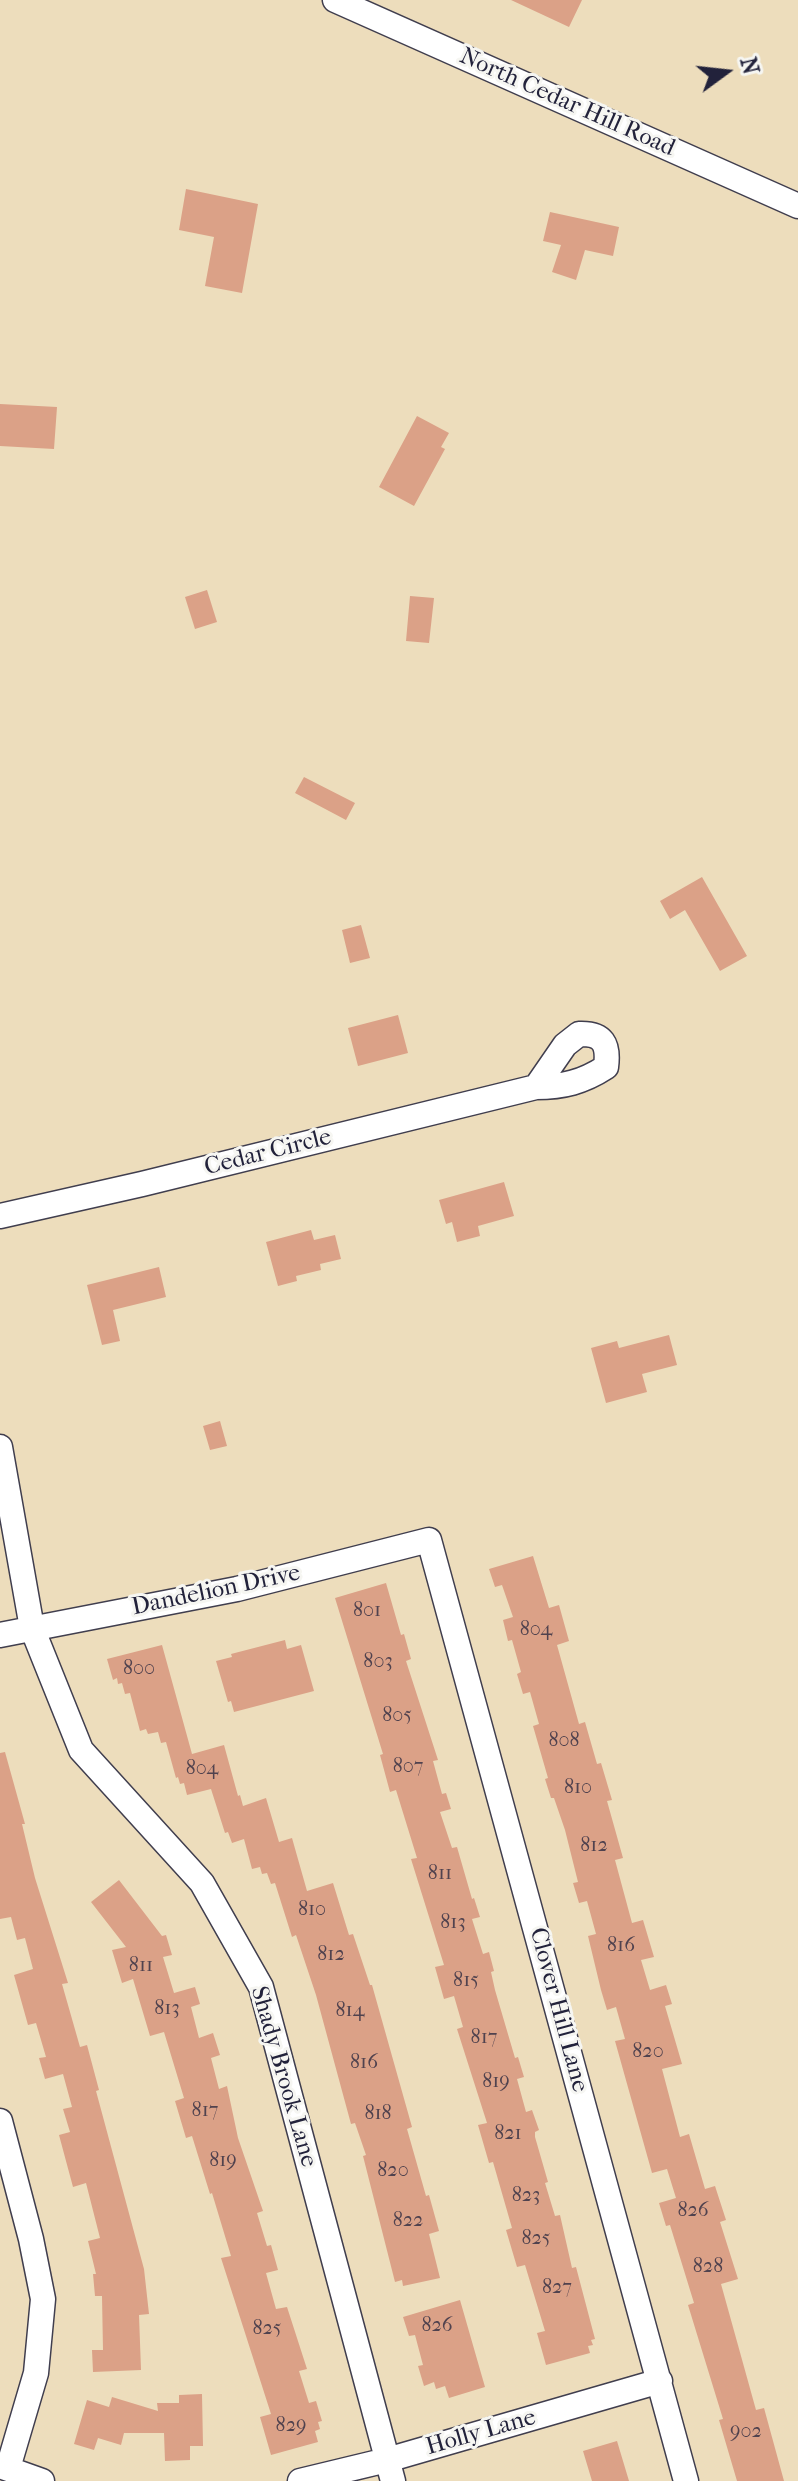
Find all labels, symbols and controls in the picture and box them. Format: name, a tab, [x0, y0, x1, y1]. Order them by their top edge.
north arrow	[686, 32, 766, 112]
street label: North Cedar Hill Road	[455, 43, 679, 163]
text: N	[734, 54, 764, 77]
street label: Cedar Circle	[202, 1123, 334, 1183]
street label: Dandelion Drive	[129, 1559, 303, 1623]
house number: 801	[353, 1599, 381, 1623]
house number: 804	[520, 1618, 552, 1642]
house number: 803	[363, 1650, 393, 1674]
house number: 800	[123, 1657, 155, 1681]
house number: 805	[382, 1704, 412, 1728]
house number: 808	[548, 1729, 580, 1753]
house number: 807	[393, 1755, 423, 1779]
house number: 804	[186, 1757, 218, 1781]
house number: 810	[564, 1776, 592, 1800]
house number: 812	[580, 1834, 608, 1858]
house number: 811	[428, 1862, 452, 1886]
house number: 810	[298, 1898, 326, 1922]
house number: 813	[440, 1911, 466, 1935]
street label: Clover Hill Lane	[522, 1925, 594, 2095]
house number: 816	[607, 1934, 635, 1958]
house number: 812	[317, 1943, 345, 1967]
house number: 811	[129, 1954, 153, 1978]
house number: 815	[453, 1969, 479, 1993]
street label: Shady Brook Lane	[243, 1983, 323, 2171]
house number: 813	[154, 1997, 180, 2021]
house number: 814	[336, 1999, 364, 2023]
house number: 817	[471, 2026, 497, 2050]
house number: 820	[632, 2040, 664, 2064]
house number: 816	[350, 2051, 378, 2075]
house number: 819	[482, 2070, 510, 2094]
house number: 817	[192, 2099, 218, 2123]
house number: 818	[364, 2102, 392, 2126]
house number: 821	[494, 2122, 522, 2146]
house number: 819	[209, 2149, 237, 2173]
house number: 820	[377, 2159, 409, 2183]
house number: 823	[512, 2184, 540, 2208]
house number: 826	[677, 2199, 709, 2223]
house number: 822	[393, 2209, 423, 2233]
house number: 825	[522, 2227, 550, 2251]
house number: 828	[693, 2255, 723, 2279]
house number: 827	[542, 2276, 572, 2300]
house number: 826	[421, 2314, 453, 2338]
house number: 825	[253, 2317, 281, 2341]
street label: Holly Lane	[423, 2404, 539, 2462]
house number: 829	[276, 2414, 306, 2438]
house number: 902	[730, 2420, 762, 2444]

